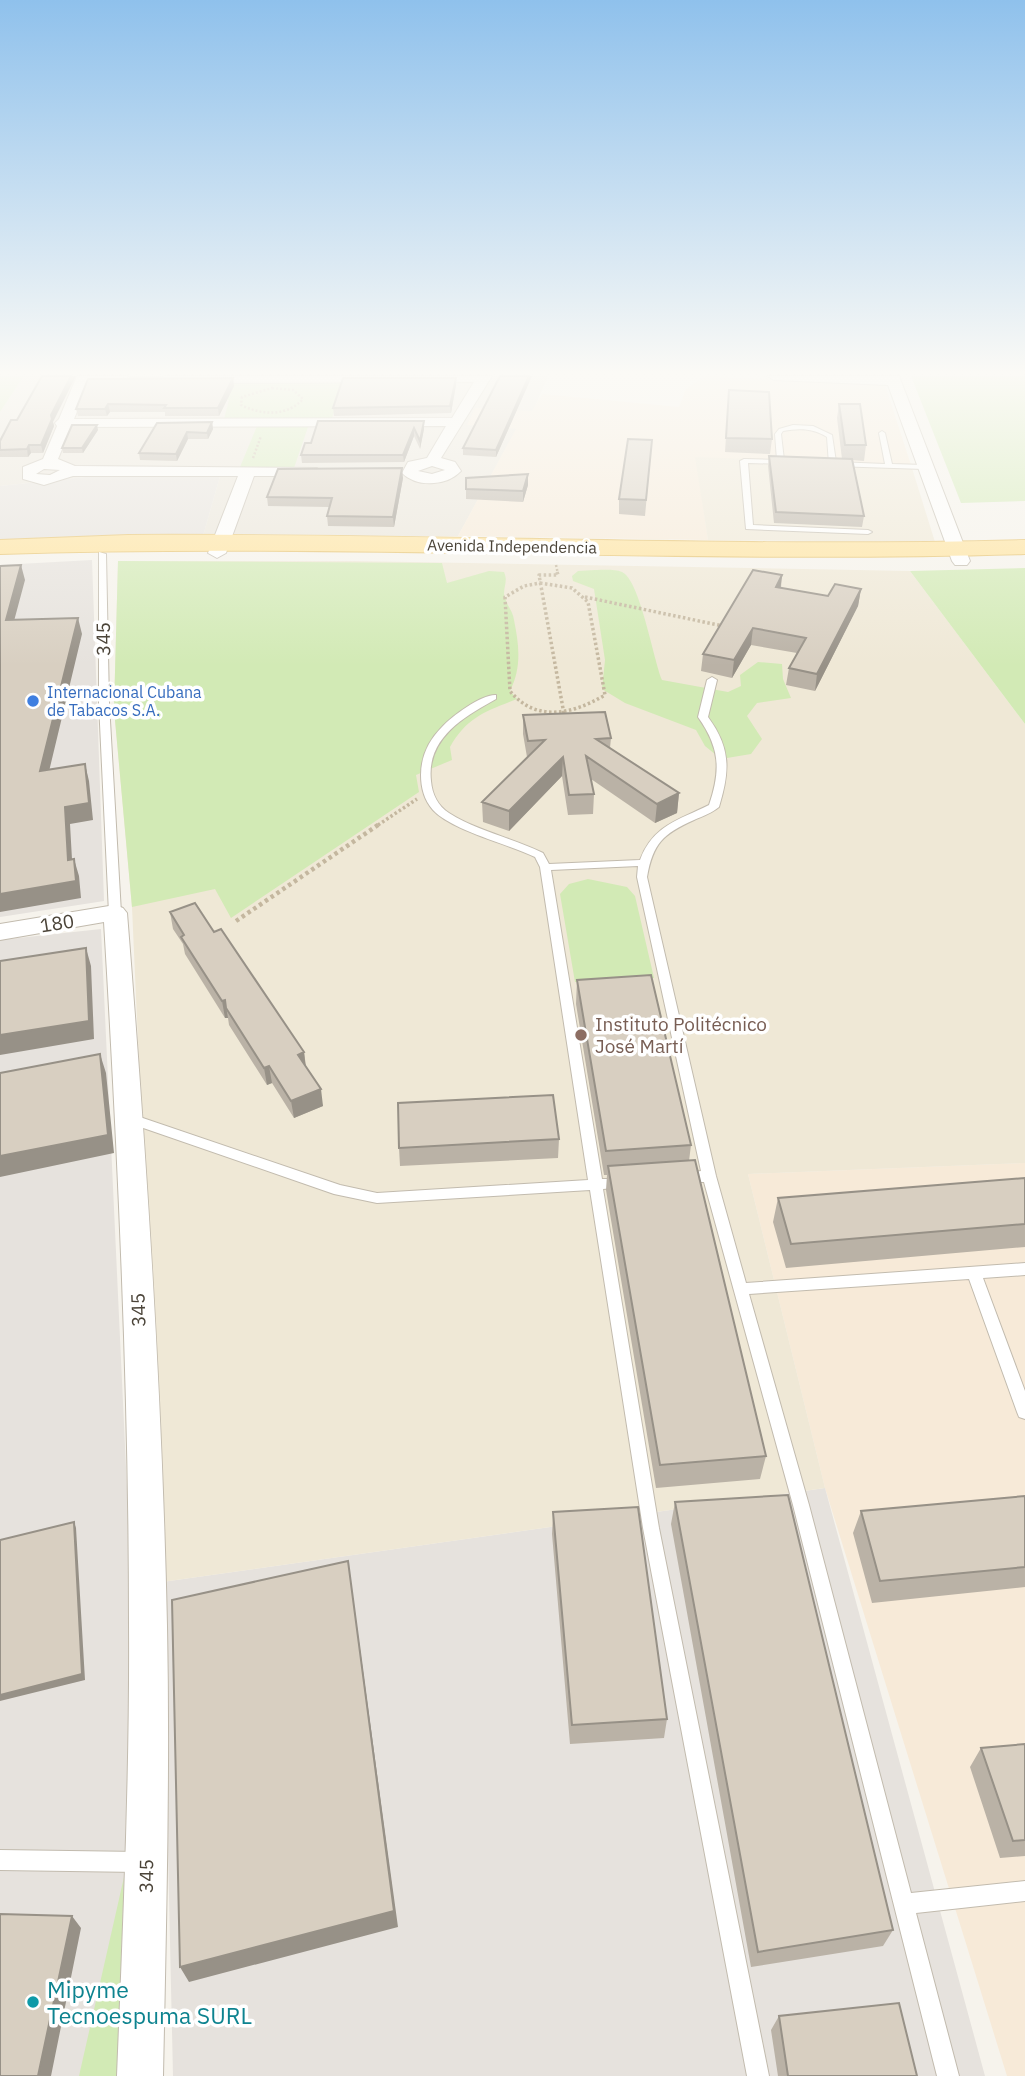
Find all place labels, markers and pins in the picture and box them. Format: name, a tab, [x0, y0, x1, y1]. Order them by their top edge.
place label: Internacional Cubana de Tabacos S.A.	[47, 682, 202, 720]
marker: Internacional Cubana de Tabacos S.A.	[25, 693, 41, 709]
place label: Instituto Politécnico José Martí	[595, 1012, 767, 1058]
marker: Instituto Politécnico José Martí	[573, 1027, 589, 1043]
place label: Mipyme Tecnoespuma SURL	[47, 1974, 252, 2030]
marker: Mipyme Tecnoespuma SURL	[25, 1994, 41, 2010]

